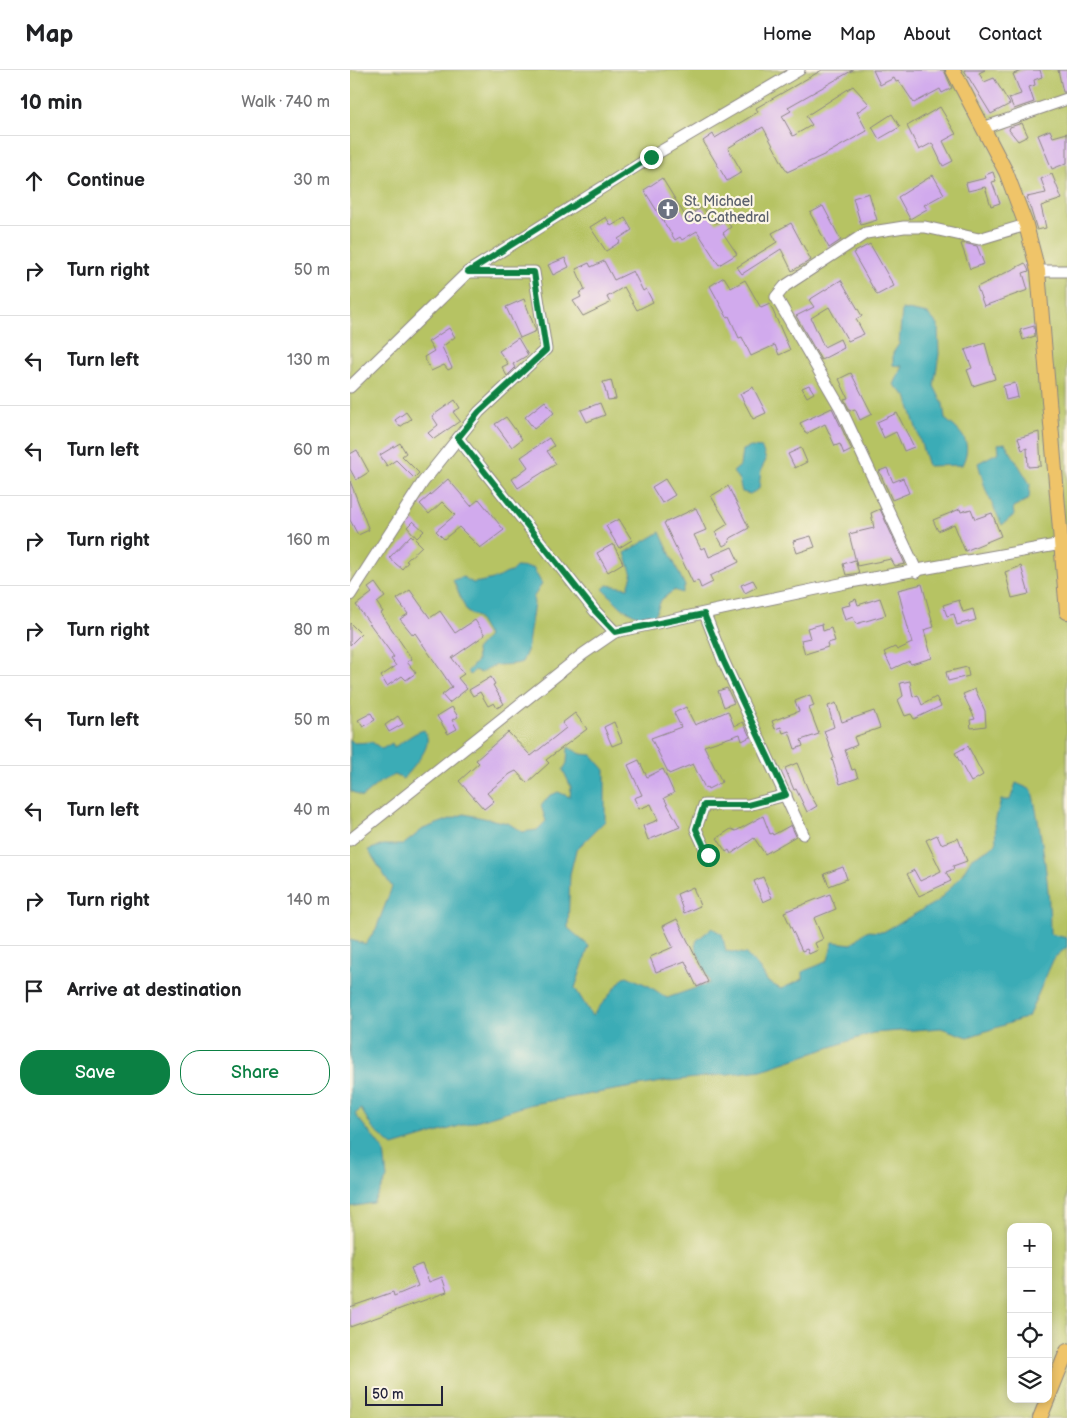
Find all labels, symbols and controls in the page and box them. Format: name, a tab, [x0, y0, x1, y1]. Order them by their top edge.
text: Map	[25, 20, 73, 49]
text: Home	[763, 24, 812, 45]
text: Map	[840, 24, 876, 45]
text: About	[904, 24, 951, 45]
text: Contact	[979, 24, 1042, 45]
text: 10 min	[20, 90, 82, 115]
text: Walk · 740 m	[241, 93, 330, 112]
route end	[640, 146, 663, 169]
icon: ahead	[20, 167, 48, 195]
text: Continue	[67, 169, 145, 192]
text: 30 m	[293, 171, 330, 190]
place label: St. Michael Co-Cathedral	[684, 193, 769, 226]
church icon: St. Michael Co-Cathedral	[656, 197, 680, 221]
icon: right	[20, 257, 48, 285]
text: Turn right	[67, 259, 150, 282]
text: 50 m	[294, 261, 330, 280]
icon: left	[20, 347, 48, 375]
text: Turn left	[67, 349, 139, 372]
text: 130 m	[287, 351, 330, 370]
icon: left	[20, 437, 48, 465]
text: Turn left	[67, 439, 139, 462]
text: 60 m	[293, 441, 330, 460]
icon: right	[20, 527, 48, 555]
text: Turn right	[67, 529, 150, 552]
text: 160 m	[287, 531, 330, 550]
icon: right	[20, 617, 48, 645]
text: Turn right	[67, 619, 150, 642]
text: 80 m	[294, 621, 330, 640]
icon: left	[20, 707, 48, 735]
text: Turn left	[67, 709, 139, 732]
text: 50 m	[294, 711, 330, 730]
icon: left	[20, 797, 48, 825]
text: Turn left	[67, 799, 139, 822]
text: 40 m	[293, 801, 330, 820]
route start	[697, 844, 720, 867]
icon: right	[20, 887, 48, 915]
text: Turn right	[67, 889, 150, 912]
text: 140 m	[287, 891, 330, 910]
icon: arrive	[20, 977, 48, 1005]
text: Arrive at destination	[67, 979, 242, 1002]
button: Save	[20, 1050, 170, 1095]
button: Share	[180, 1050, 330, 1095]
map controls	[1007, 1223, 1052, 1403]
button: +	[1007, 1223, 1052, 1268]
button: −	[1007, 1268, 1052, 1313]
button: locate	[1007, 1313, 1052, 1358]
button: layers	[1007, 1358, 1052, 1403]
scale bar	[365, 1383, 442, 1406]
text: 50 m	[372, 1386, 404, 1403]

